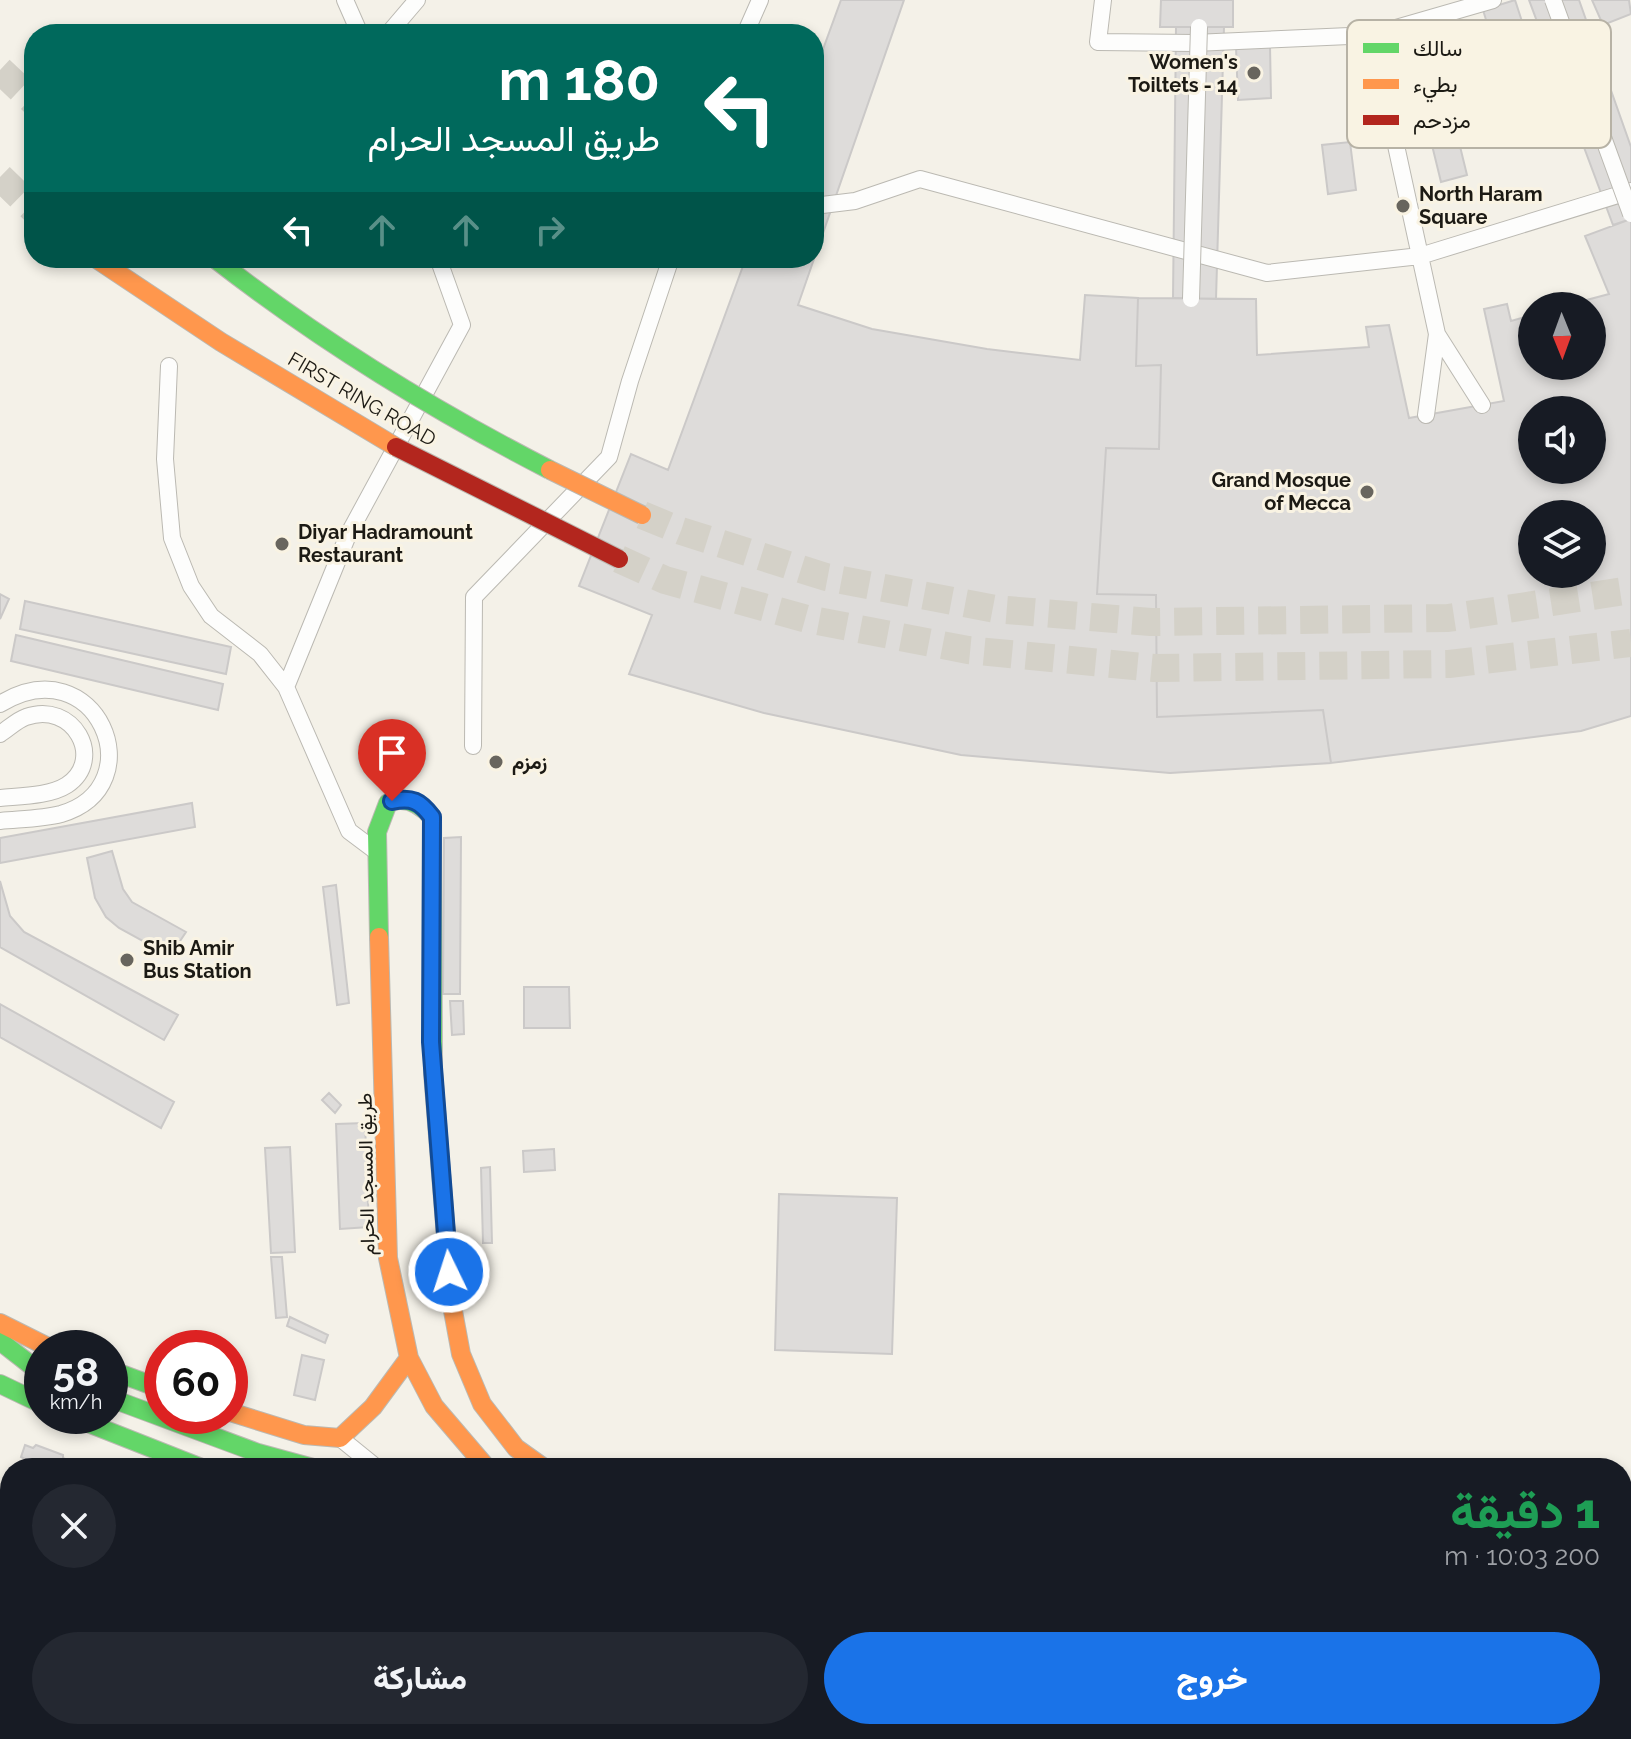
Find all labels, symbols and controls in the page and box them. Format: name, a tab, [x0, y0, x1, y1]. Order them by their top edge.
legend	[1347, 20, 1611, 148]
text: سالك	[1413, 35, 1462, 61]
text: 180 m	[499, 47, 660, 113]
place label: Women's Toiltets - 14	[1128, 50, 1238, 97]
icon: left	[688, 56, 792, 160]
marker: Women's Toiltets - 14	[1245, 64, 1263, 82]
text: بطيء	[1413, 71, 1458, 103]
text: مزدحم	[1413, 107, 1471, 135]
text: طريق المسجد الحرام	[367, 117, 660, 159]
place label: North Haram Square	[1419, 182, 1543, 229]
marker: North Haram Square	[1394, 197, 1412, 215]
icon: left	[276, 208, 320, 252]
icon: ahead	[360, 208, 404, 252]
icon: ahead	[444, 208, 488, 252]
icon: right	[528, 208, 572, 252]
north arrow	[1518, 292, 1606, 380]
map controls	[1518, 292, 1606, 588]
street label: FIRST RING ROAD	[284, 347, 440, 451]
button: sound	[1518, 396, 1606, 484]
place label: Grand Mosque of Mecca	[1211, 468, 1351, 515]
marker: Grand Mosque of Mecca	[1358, 483, 1376, 501]
button: layers	[1518, 500, 1606, 588]
place label: Diyar Hadramount Restaurant	[298, 520, 473, 567]
marker: Diyar Hadramount Restaurant	[273, 535, 291, 553]
pin	[358, 719, 426, 801]
icon: arrive	[370, 731, 414, 775]
place label: زمزم	[512, 750, 547, 775]
marker: زمزم	[487, 753, 505, 771]
place label: Shib Amir Bus Station	[143, 936, 252, 983]
marker: Shib Amir Bus Station	[118, 951, 136, 969]
street label: طريق المسجد الحرام	[353, 1093, 380, 1255]
position arrow	[407, 1230, 491, 1314]
speed limit sign: 60	[144, 1330, 248, 1434]
text: 58	[53, 1348, 99, 1395]
text: km/h	[50, 1390, 102, 1414]
text: 1 دقيقة	[1450, 1483, 1600, 1539]
button: close	[32, 1484, 116, 1568]
text: 200 m · 10:03	[1444, 1541, 1600, 1571]
button: مشاركة	[32, 1632, 808, 1724]
button: خروج	[824, 1632, 1600, 1724]

